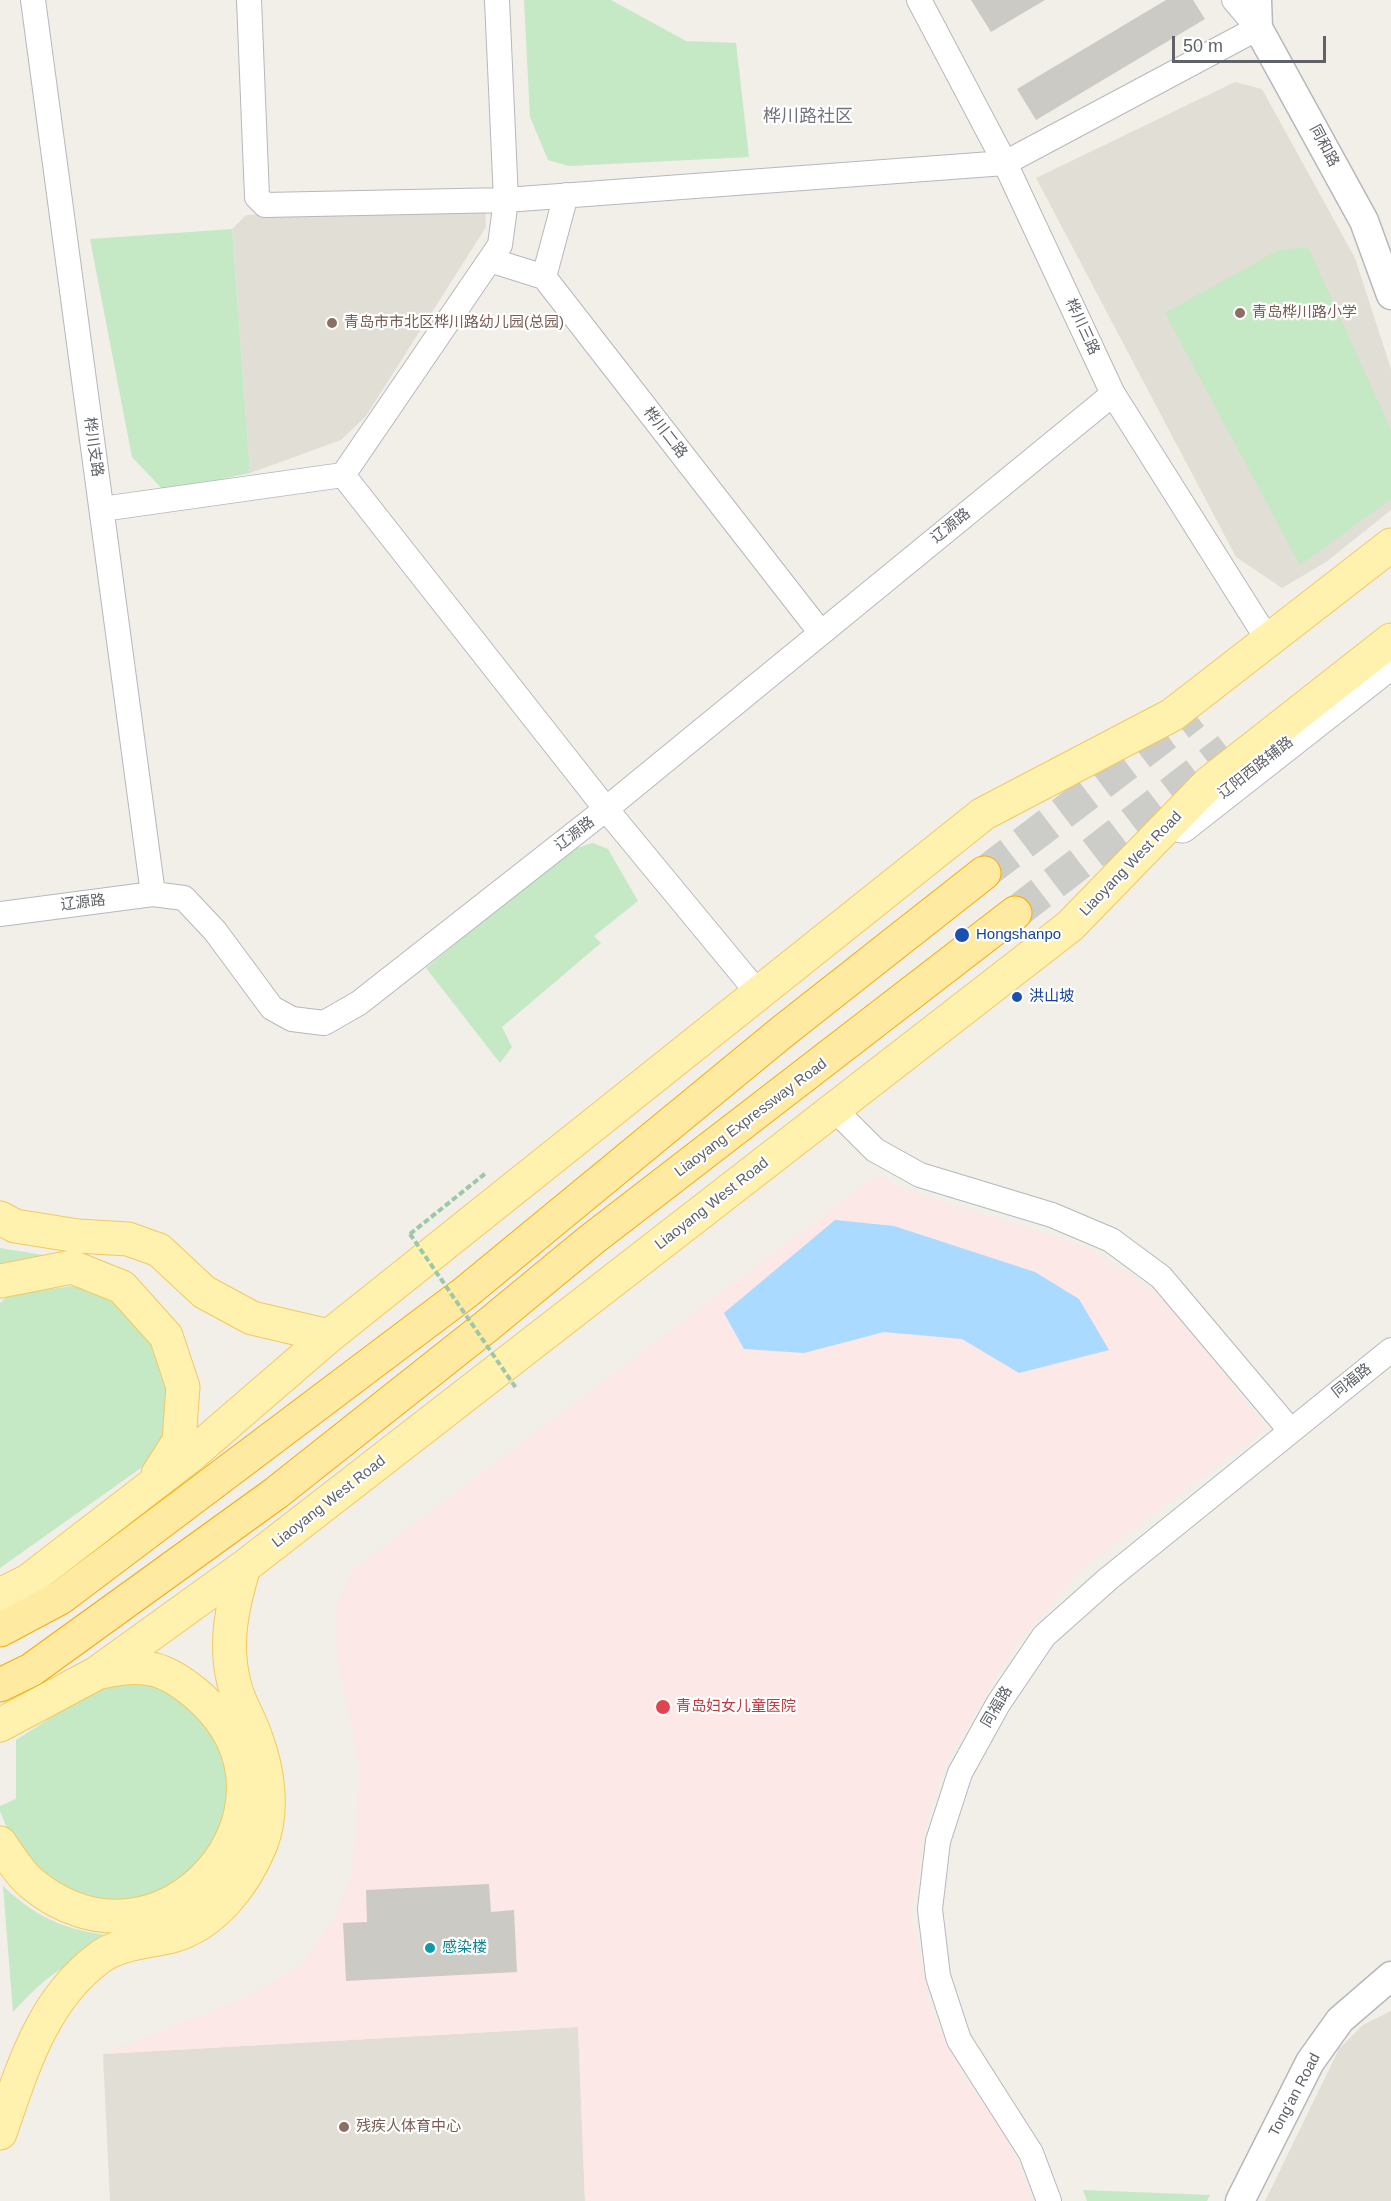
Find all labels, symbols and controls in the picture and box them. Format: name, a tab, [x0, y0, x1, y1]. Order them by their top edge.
scale bar	[1175, 24, 1330, 62]
text: 50 m	[1183, 36, 1223, 56]
district label: 桦川路社区	[763, 106, 853, 128]
street label: 同和路	[1305, 122, 1343, 170]
street label: 桦川三路	[1061, 296, 1103, 358]
place label: 青岛桦川路小学	[1252, 304, 1357, 322]
marker: 青岛桦川路小学	[1233, 306, 1247, 320]
place label: 青岛市市北区桦川路幼儿园(总园)	[344, 314, 564, 332]
marker: 青岛市市北区桦川路幼儿园(总园)	[325, 316, 339, 330]
street label: 桦川二路	[639, 404, 691, 462]
street label: 桦川支路	[80, 416, 106, 478]
street label: 辽源路	[928, 505, 974, 547]
street label: 辽阳西路辅路	[1215, 733, 1297, 803]
street label: Liaoyang West Road	[1076, 808, 1186, 920]
street label: 辽源路	[552, 813, 598, 855]
street label: 辽源路	[60, 891, 106, 915]
marker: Hongshanpo	[953, 926, 971, 944]
place label: Hongshanpo	[976, 926, 1061, 944]
place label: 洪山坡	[1029, 988, 1074, 1006]
marker: 洪山坡	[1010, 990, 1024, 1004]
street label: Liaoyang Expressway Road	[671, 1055, 831, 1181]
street label: Liaoyang West Road	[652, 1154, 772, 1254]
street label: 同福路	[1329, 1360, 1375, 1402]
street label: Liaoyang West Road	[269, 1452, 389, 1552]
street label: 同福路	[978, 1683, 1016, 1731]
marker: 青岛妇女儿童医院	[654, 1698, 672, 1716]
place label: 青岛妇女儿童医院	[676, 1698, 796, 1716]
place label: 感染楼	[442, 1939, 487, 1957]
marker: 感染楼	[423, 1941, 437, 1955]
street label: Tong'an Road	[1265, 2050, 1325, 2140]
place label: 残疾人体育中心	[356, 2118, 461, 2136]
marker: 残疾人体育中心	[337, 2120, 351, 2134]

